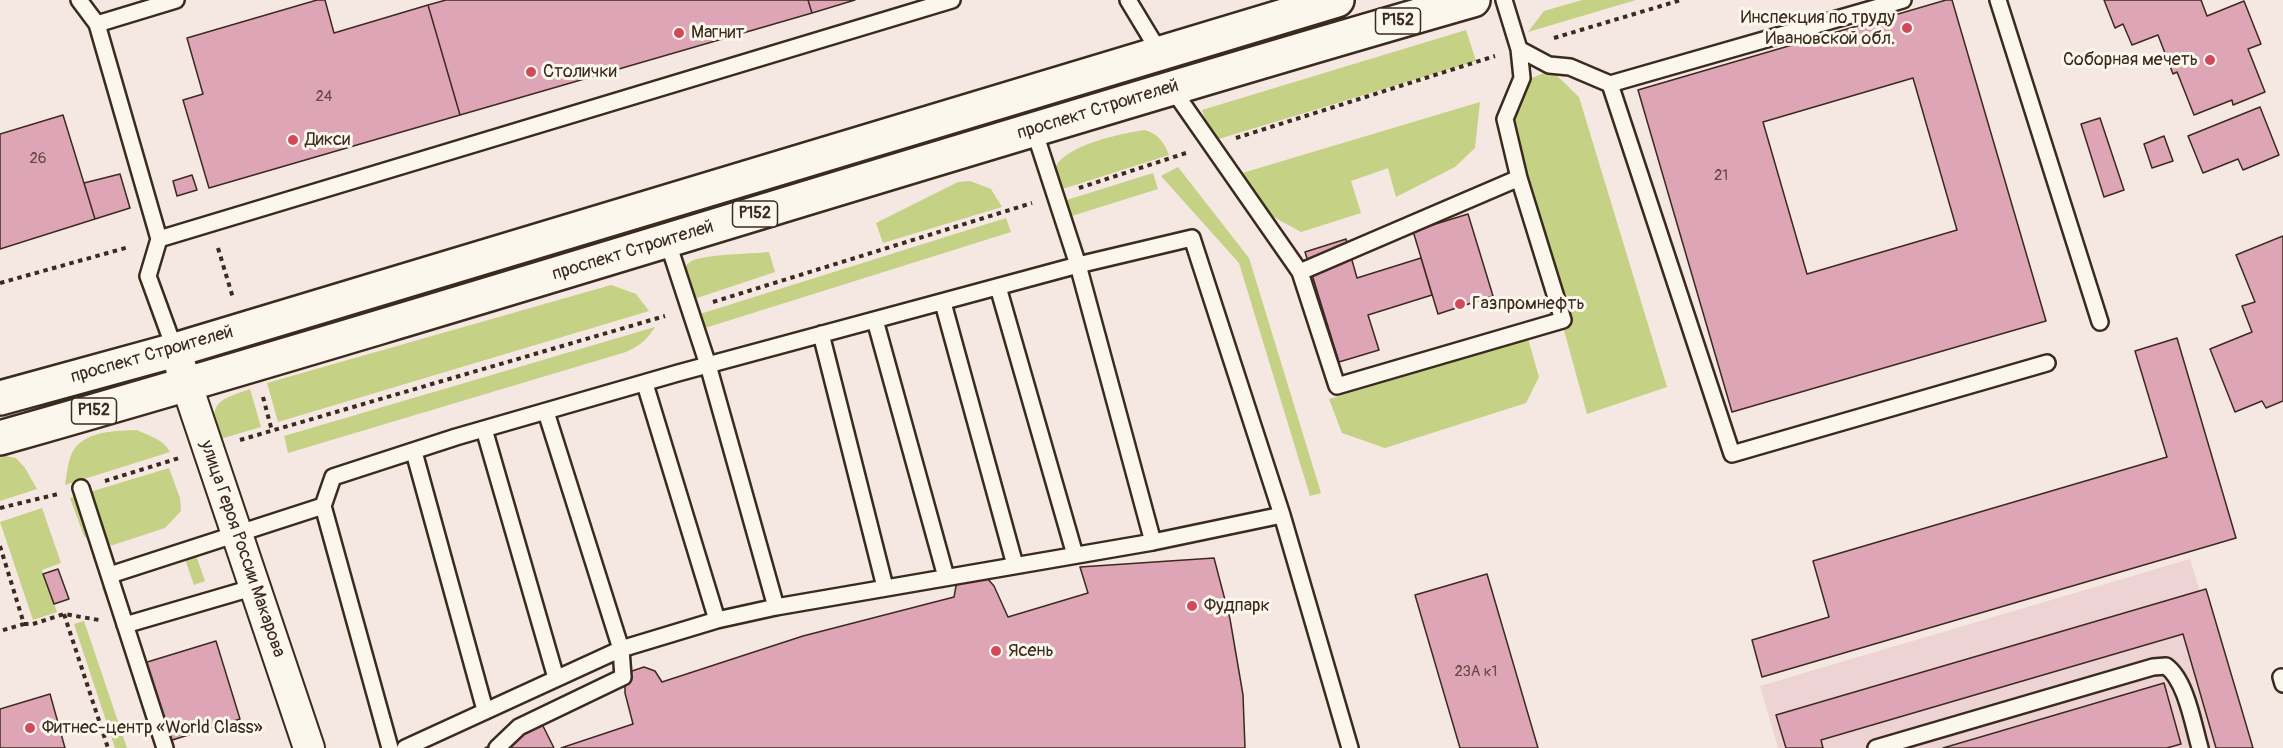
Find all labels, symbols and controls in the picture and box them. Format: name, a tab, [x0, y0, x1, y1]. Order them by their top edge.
place label: Инспекция по труду Ивановской обл.	[1741, 7, 1895, 50]
road number: Р152	[1376, 8, 1420, 34]
marker: Инспекция по труду Ивановской обл.	[1900, 21, 1914, 35]
place label: Магнит	[691, 22, 744, 44]
marker: Магнит	[672, 26, 686, 40]
place label: Соборная мечеть	[2063, 49, 2198, 71]
marker: Соборная мечеть	[2203, 53, 2217, 67]
place label: Столички	[543, 61, 617, 83]
marker: Столички	[524, 65, 538, 79]
street label: проспект Строителей	[1015, 75, 1181, 145]
house number: 24	[315, 88, 333, 106]
place label: Дикси	[305, 129, 350, 151]
marker: Дикси	[286, 133, 300, 147]
house number: 26	[29, 150, 47, 168]
house number: 21	[1714, 167, 1728, 185]
road number: Р152	[732, 201, 777, 227]
street label: проспект Строителей	[550, 216, 716, 286]
place label: Газпромнефть	[1472, 293, 1585, 315]
marker: Газпромнефть	[1453, 297, 1467, 311]
street label: проспект Строителей	[68, 321, 236, 389]
road number: Р152	[72, 398, 116, 424]
street label: улица Героя России Макарова	[195, 438, 289, 660]
place label: Фудпарк	[1204, 595, 1270, 617]
marker: Фудпарк	[1185, 599, 1199, 613]
place label: Ясень	[1008, 640, 1054, 662]
marker: Ясень	[989, 644, 1003, 658]
house number: 23А к1	[1455, 663, 1497, 681]
place label: Фитнес-центр «World Class»	[42, 717, 263, 739]
marker: Фитнес-центр «World Class»	[23, 721, 37, 735]

